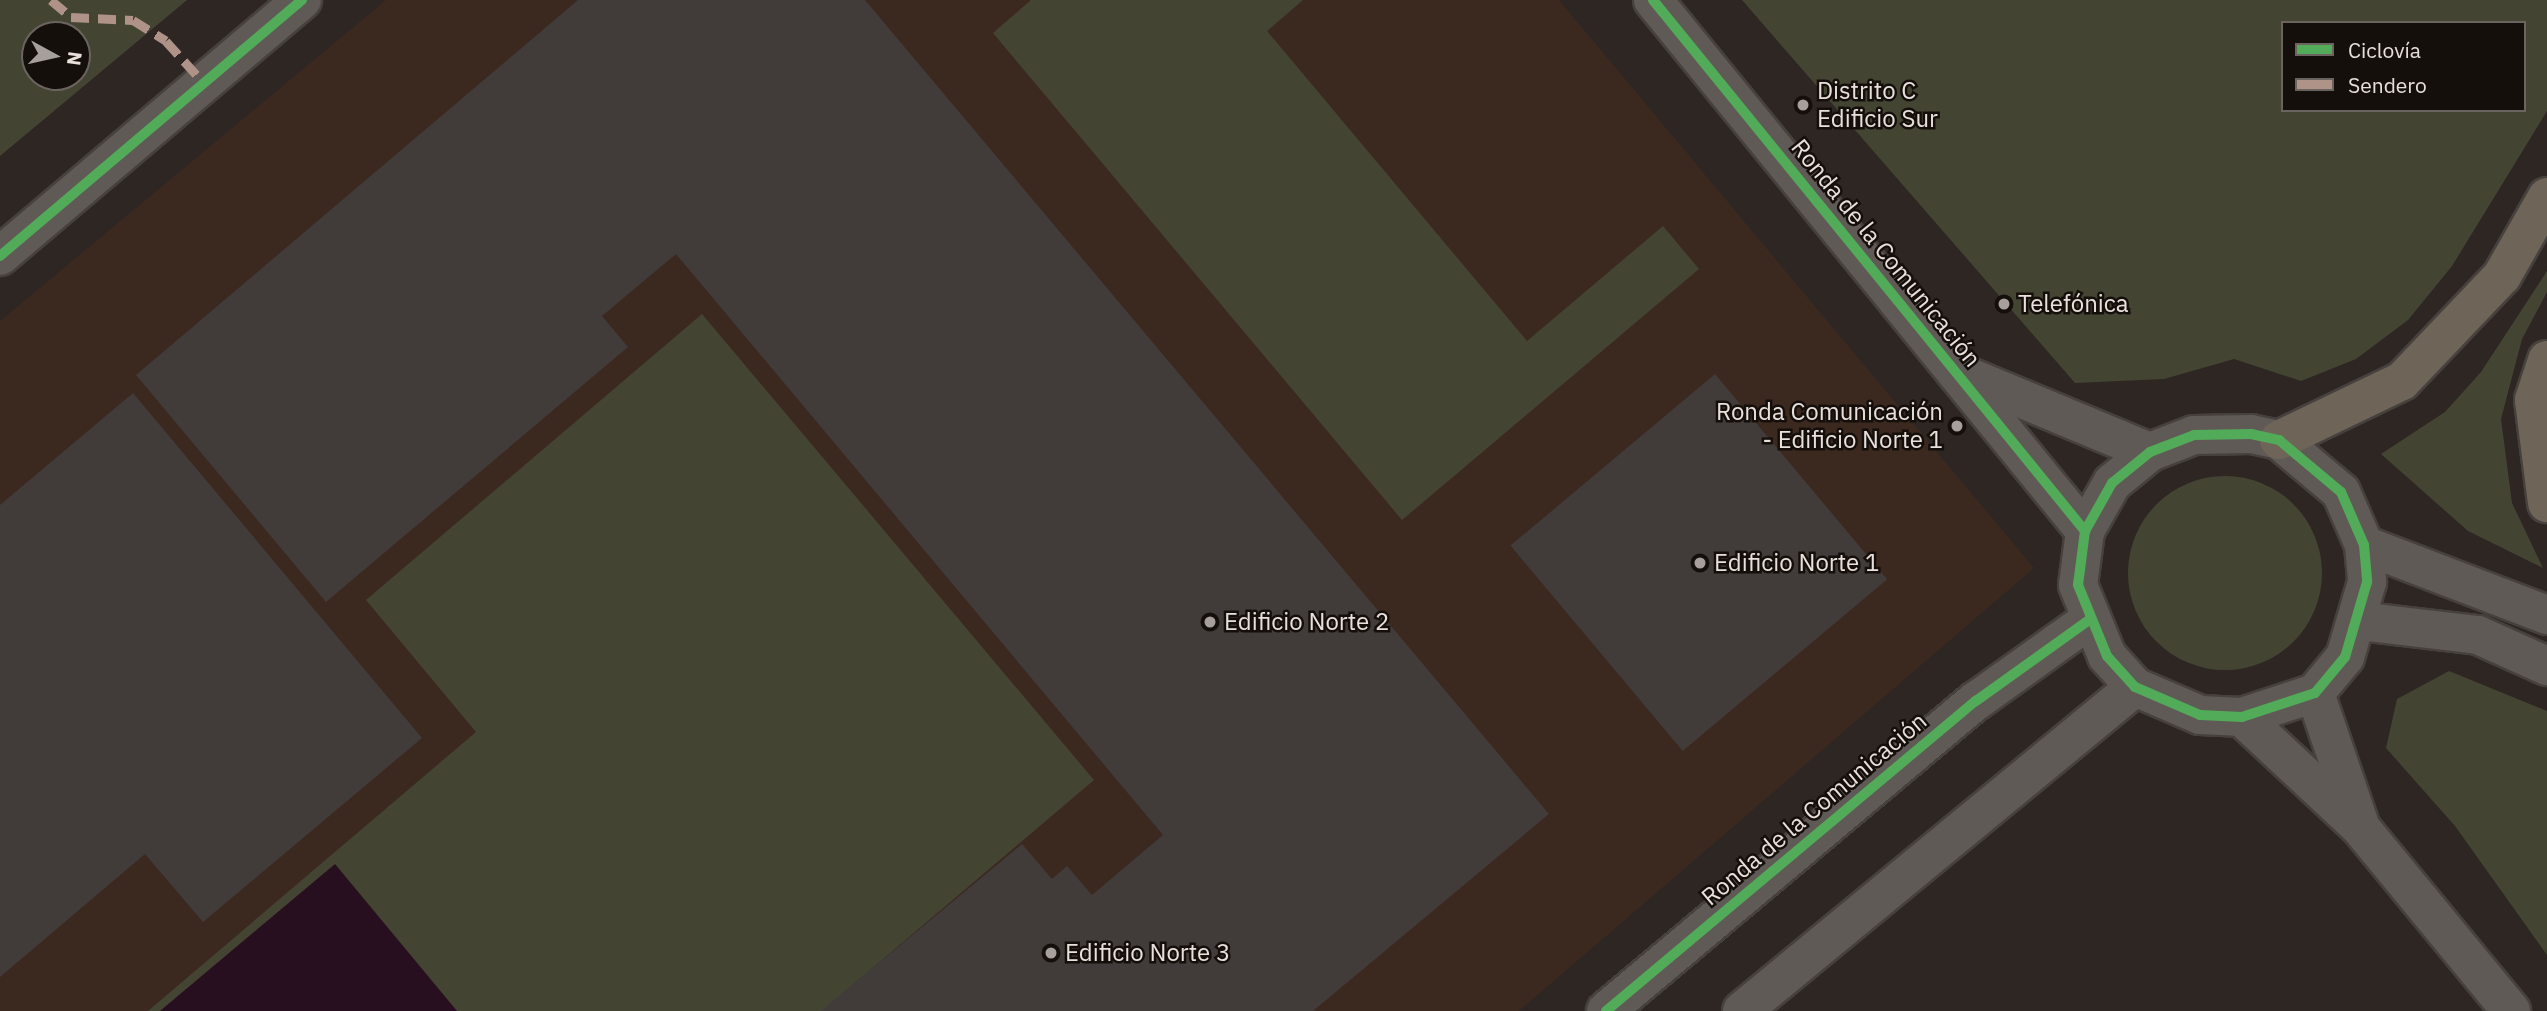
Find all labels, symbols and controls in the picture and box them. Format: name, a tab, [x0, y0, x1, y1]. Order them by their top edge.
north arrow	[21, 21, 91, 91]
legend	[2281, 21, 2526, 112]
text: Ciclovía	[2348, 36, 2421, 64]
text: N	[62, 50, 88, 67]
text: Sendero	[2348, 71, 2427, 99]
place label: Distrito C Edificio Sur	[1817, 77, 1938, 133]
marker: Distrito C Edificio Sur	[1795, 97, 1811, 113]
street label: Ronda de la Comunicación	[1785, 133, 1987, 373]
place label: Telefónica	[2018, 290, 2129, 318]
marker: Telefónica	[1996, 296, 2012, 312]
place label: Ronda Comunicación - Edificio Norte 1	[1716, 398, 1943, 454]
marker: Ronda Comunicación - Edificio Norte 1	[1949, 418, 1965, 434]
place label: Edificio Norte 1	[1714, 549, 1879, 577]
marker: Edificio Norte 1	[1692, 555, 1708, 571]
place label: Edificio Norte 2	[1224, 608, 1389, 636]
marker: Edificio Norte 2	[1202, 614, 1218, 630]
street label: Ronda de la Comunicación	[1696, 706, 1932, 912]
place label: Edificio Norte 3	[1065, 939, 1230, 967]
marker: Edificio Norte 3	[1043, 945, 1059, 961]

